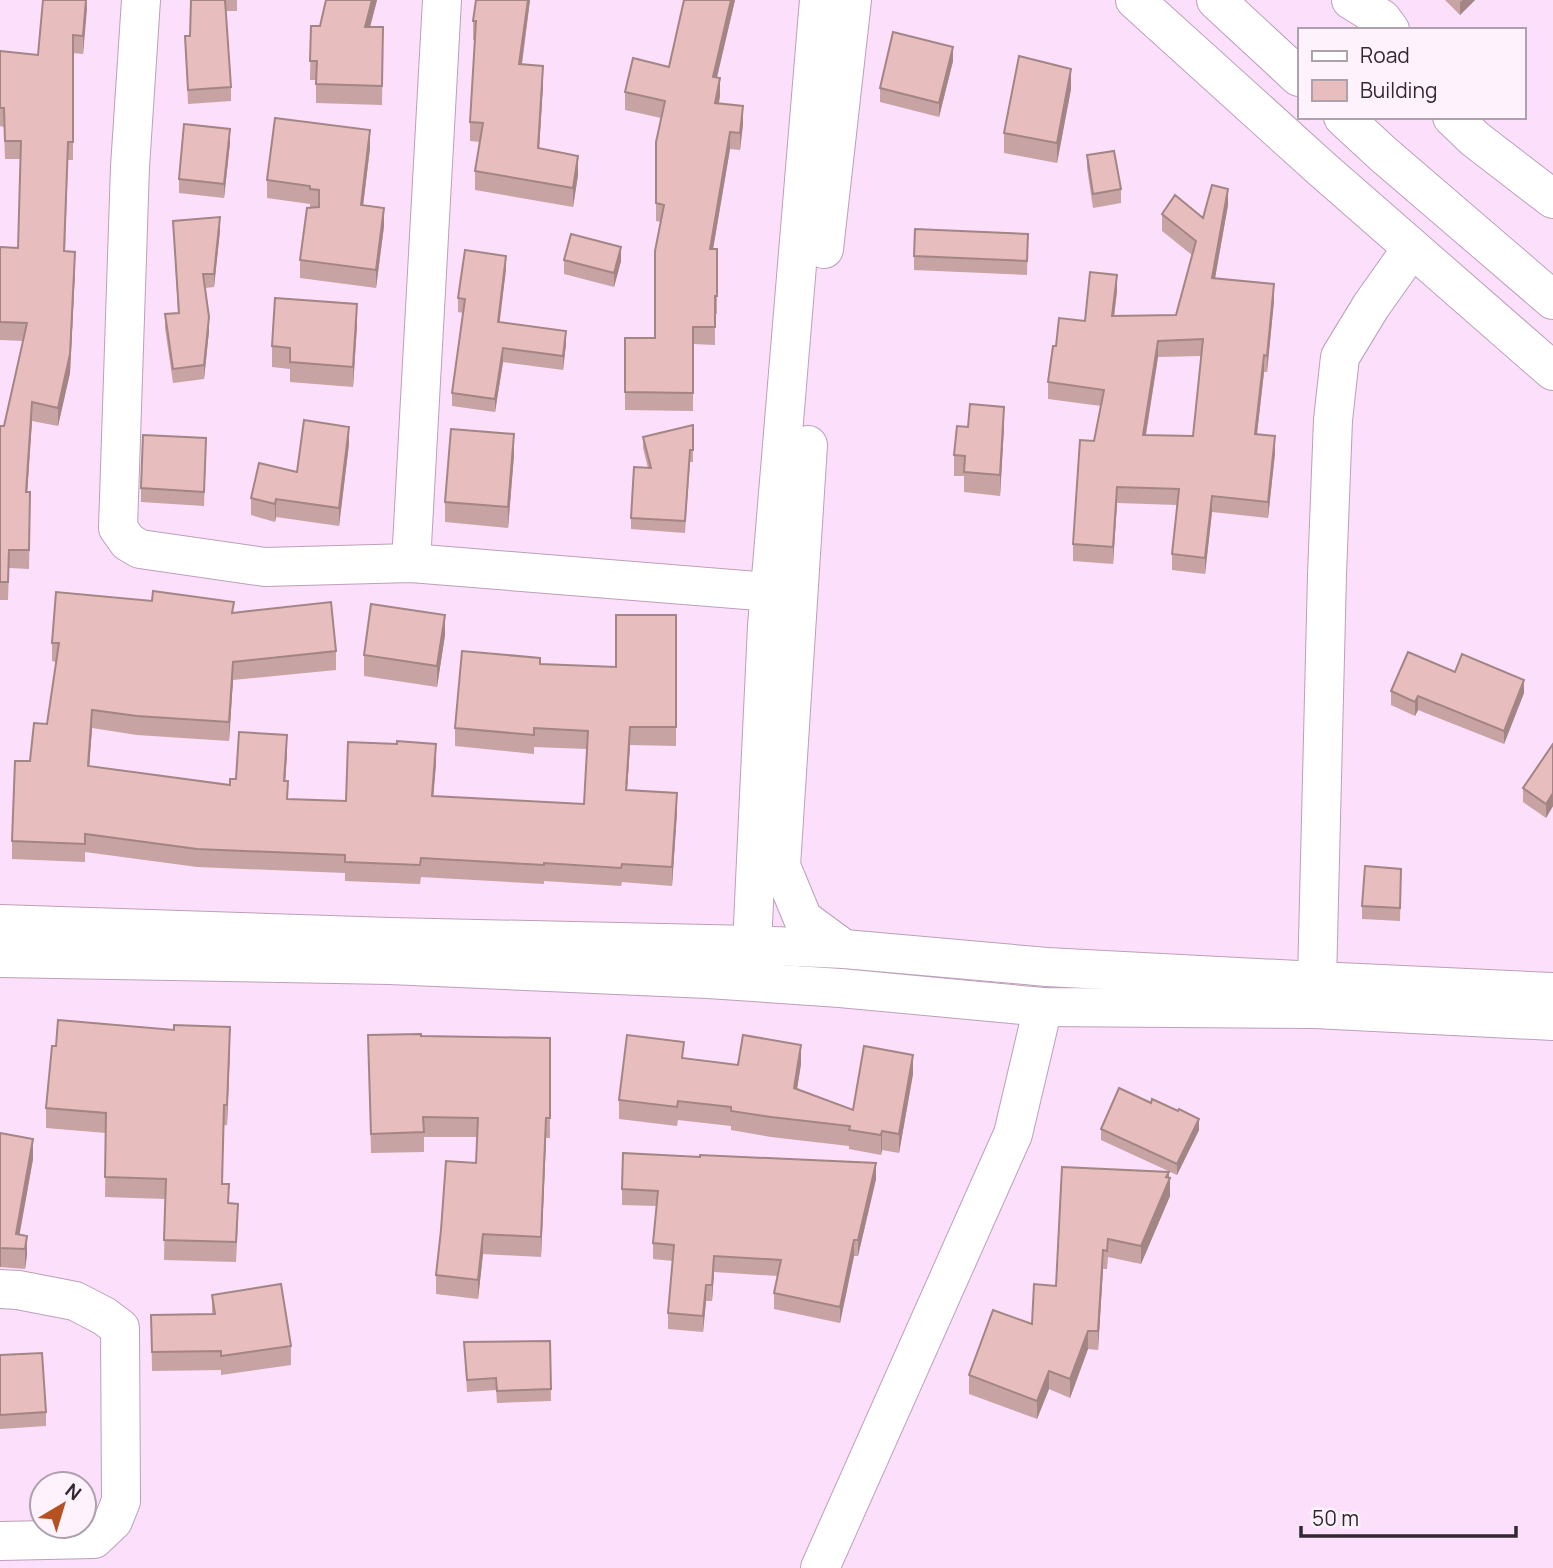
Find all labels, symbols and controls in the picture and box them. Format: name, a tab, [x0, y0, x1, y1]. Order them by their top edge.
legend	[1298, 28, 1525, 119]
text: Road	[1360, 41, 1410, 69]
text: Building	[1360, 76, 1437, 104]
north arrow	[28, 1470, 98, 1540]
text: N	[60, 1477, 87, 1506]
scale bar	[1301, 1494, 1516, 1538]
text: 50 m	[1312, 1504, 1359, 1532]

